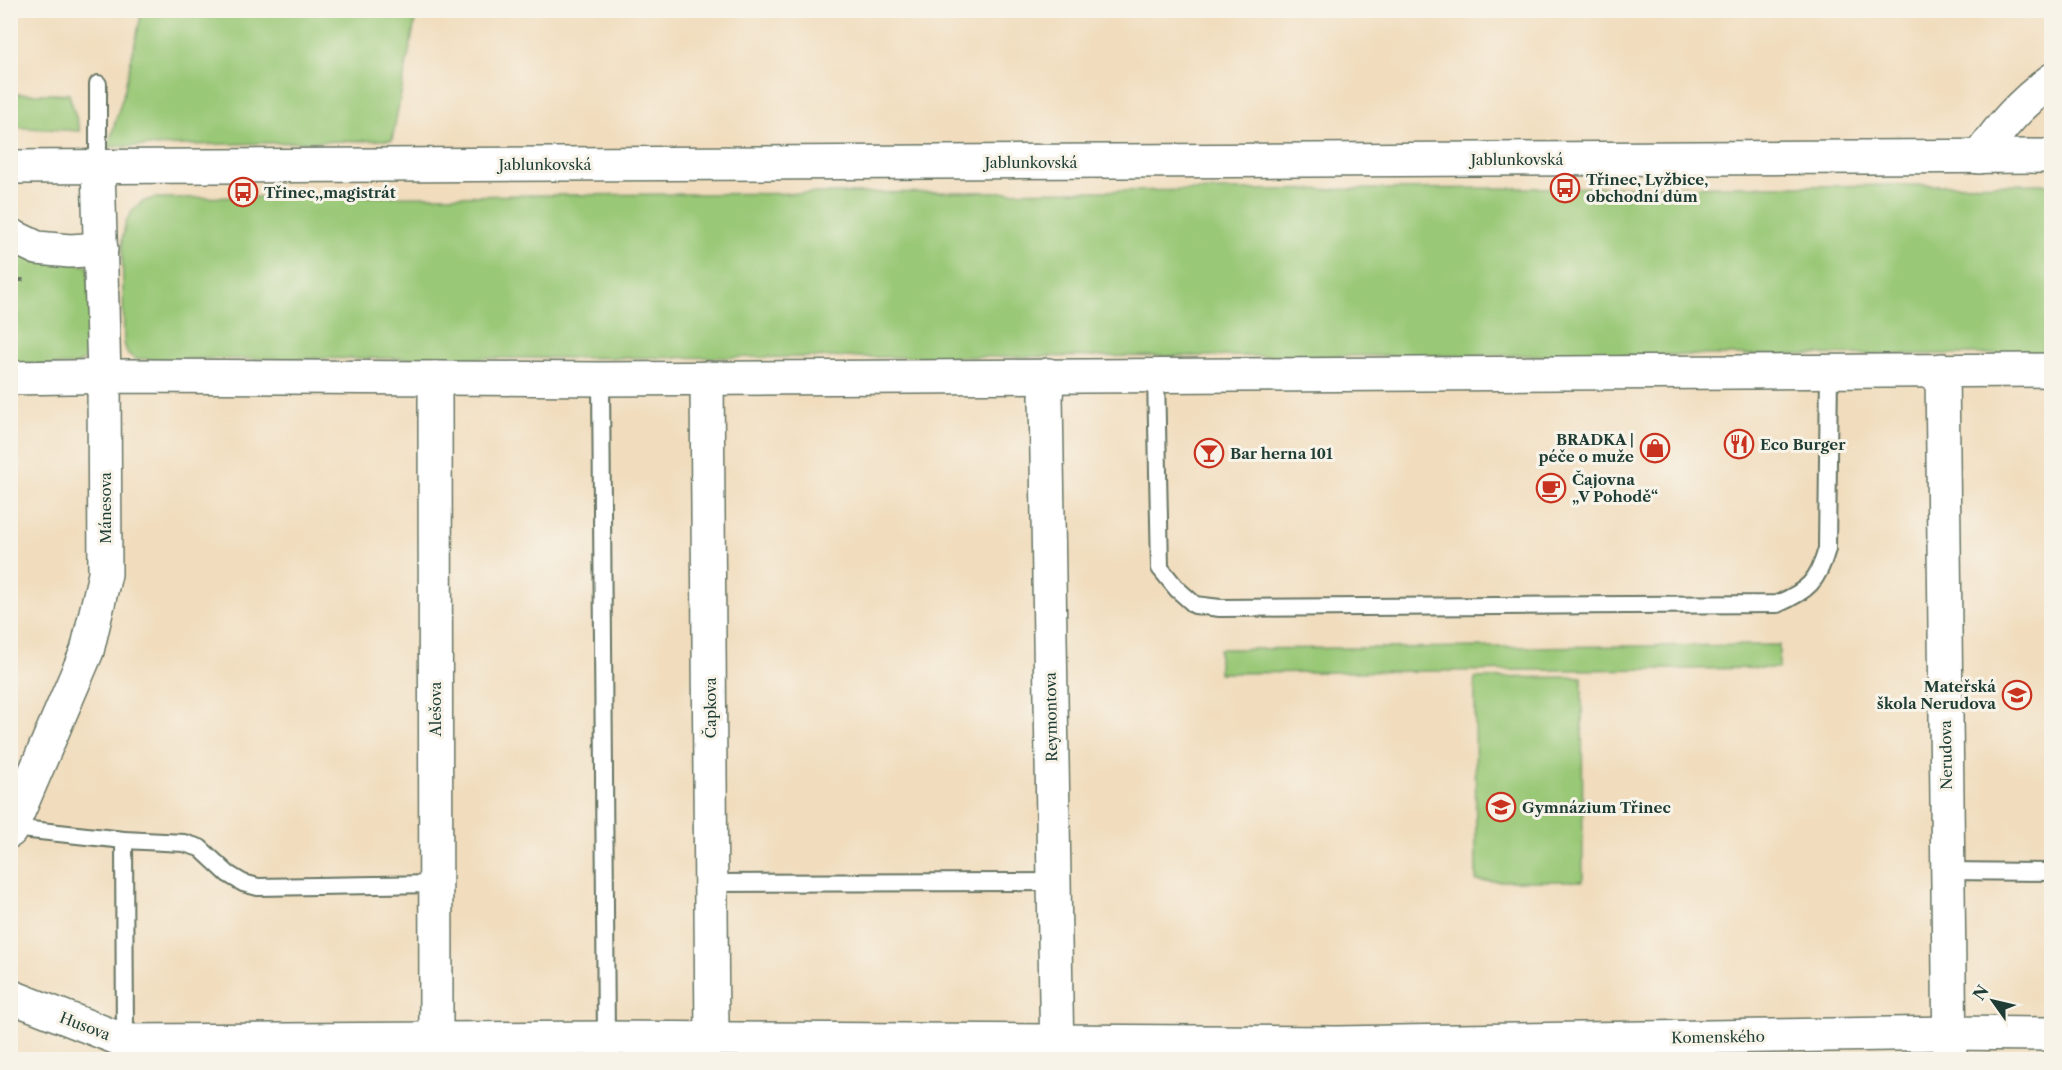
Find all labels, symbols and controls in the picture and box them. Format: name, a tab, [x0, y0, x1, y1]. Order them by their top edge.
street label: Jablunkovská	[1469, 150, 1563, 169]
street label: Jablunkovská	[983, 153, 1077, 172]
street label: Jablunkovská	[497, 155, 591, 174]
place label: Třinec, Lyžbice, obchodní dům	[1586, 170, 1708, 206]
bus stop icon: Třinec, Lyžbice, obchodní dům	[1549, 172, 1581, 204]
bus stop icon: Třinec,,magistrát	[227, 176, 259, 208]
place label: Třinec,,magistrát	[264, 183, 396, 202]
restaurant icon: Eco Burger	[1723, 428, 1755, 460]
place label: BRADKA | péče o muže	[1538, 430, 1634, 466]
shop icon: BRADKA | péče o muže	[1639, 432, 1671, 464]
place label: Eco Burger	[1760, 435, 1846, 454]
bar icon: Bar herna 101	[1193, 437, 1225, 469]
place label: Bar herna 101	[1230, 444, 1333, 463]
place label: Čajovna „V Pohodě“	[1572, 470, 1658, 506]
street label: Mánesova	[96, 472, 115, 544]
cafe icon: Čajovna „V Pohodě“	[1535, 472, 1567, 504]
street label: Reymontova	[1041, 672, 1061, 762]
street label: Čapkova	[701, 677, 720, 739]
place label: Mateřská škola Nerudova	[1877, 677, 1996, 713]
school or university icon: Mateřská škola Nerudova	[2001, 679, 2033, 711]
street label: Alešova	[426, 681, 445, 737]
street label: Nerudova	[1936, 720, 1956, 790]
school or university icon: Gymnázium Třinec	[1485, 791, 1517, 823]
place label: Gymnázium Třinec	[1522, 798, 1671, 817]
north arrow	[1963, 971, 2023, 1031]
text: N	[1968, 981, 1993, 1004]
street label: Husova	[57, 1008, 113, 1044]
street label: Komenského	[1671, 1027, 1765, 1047]

